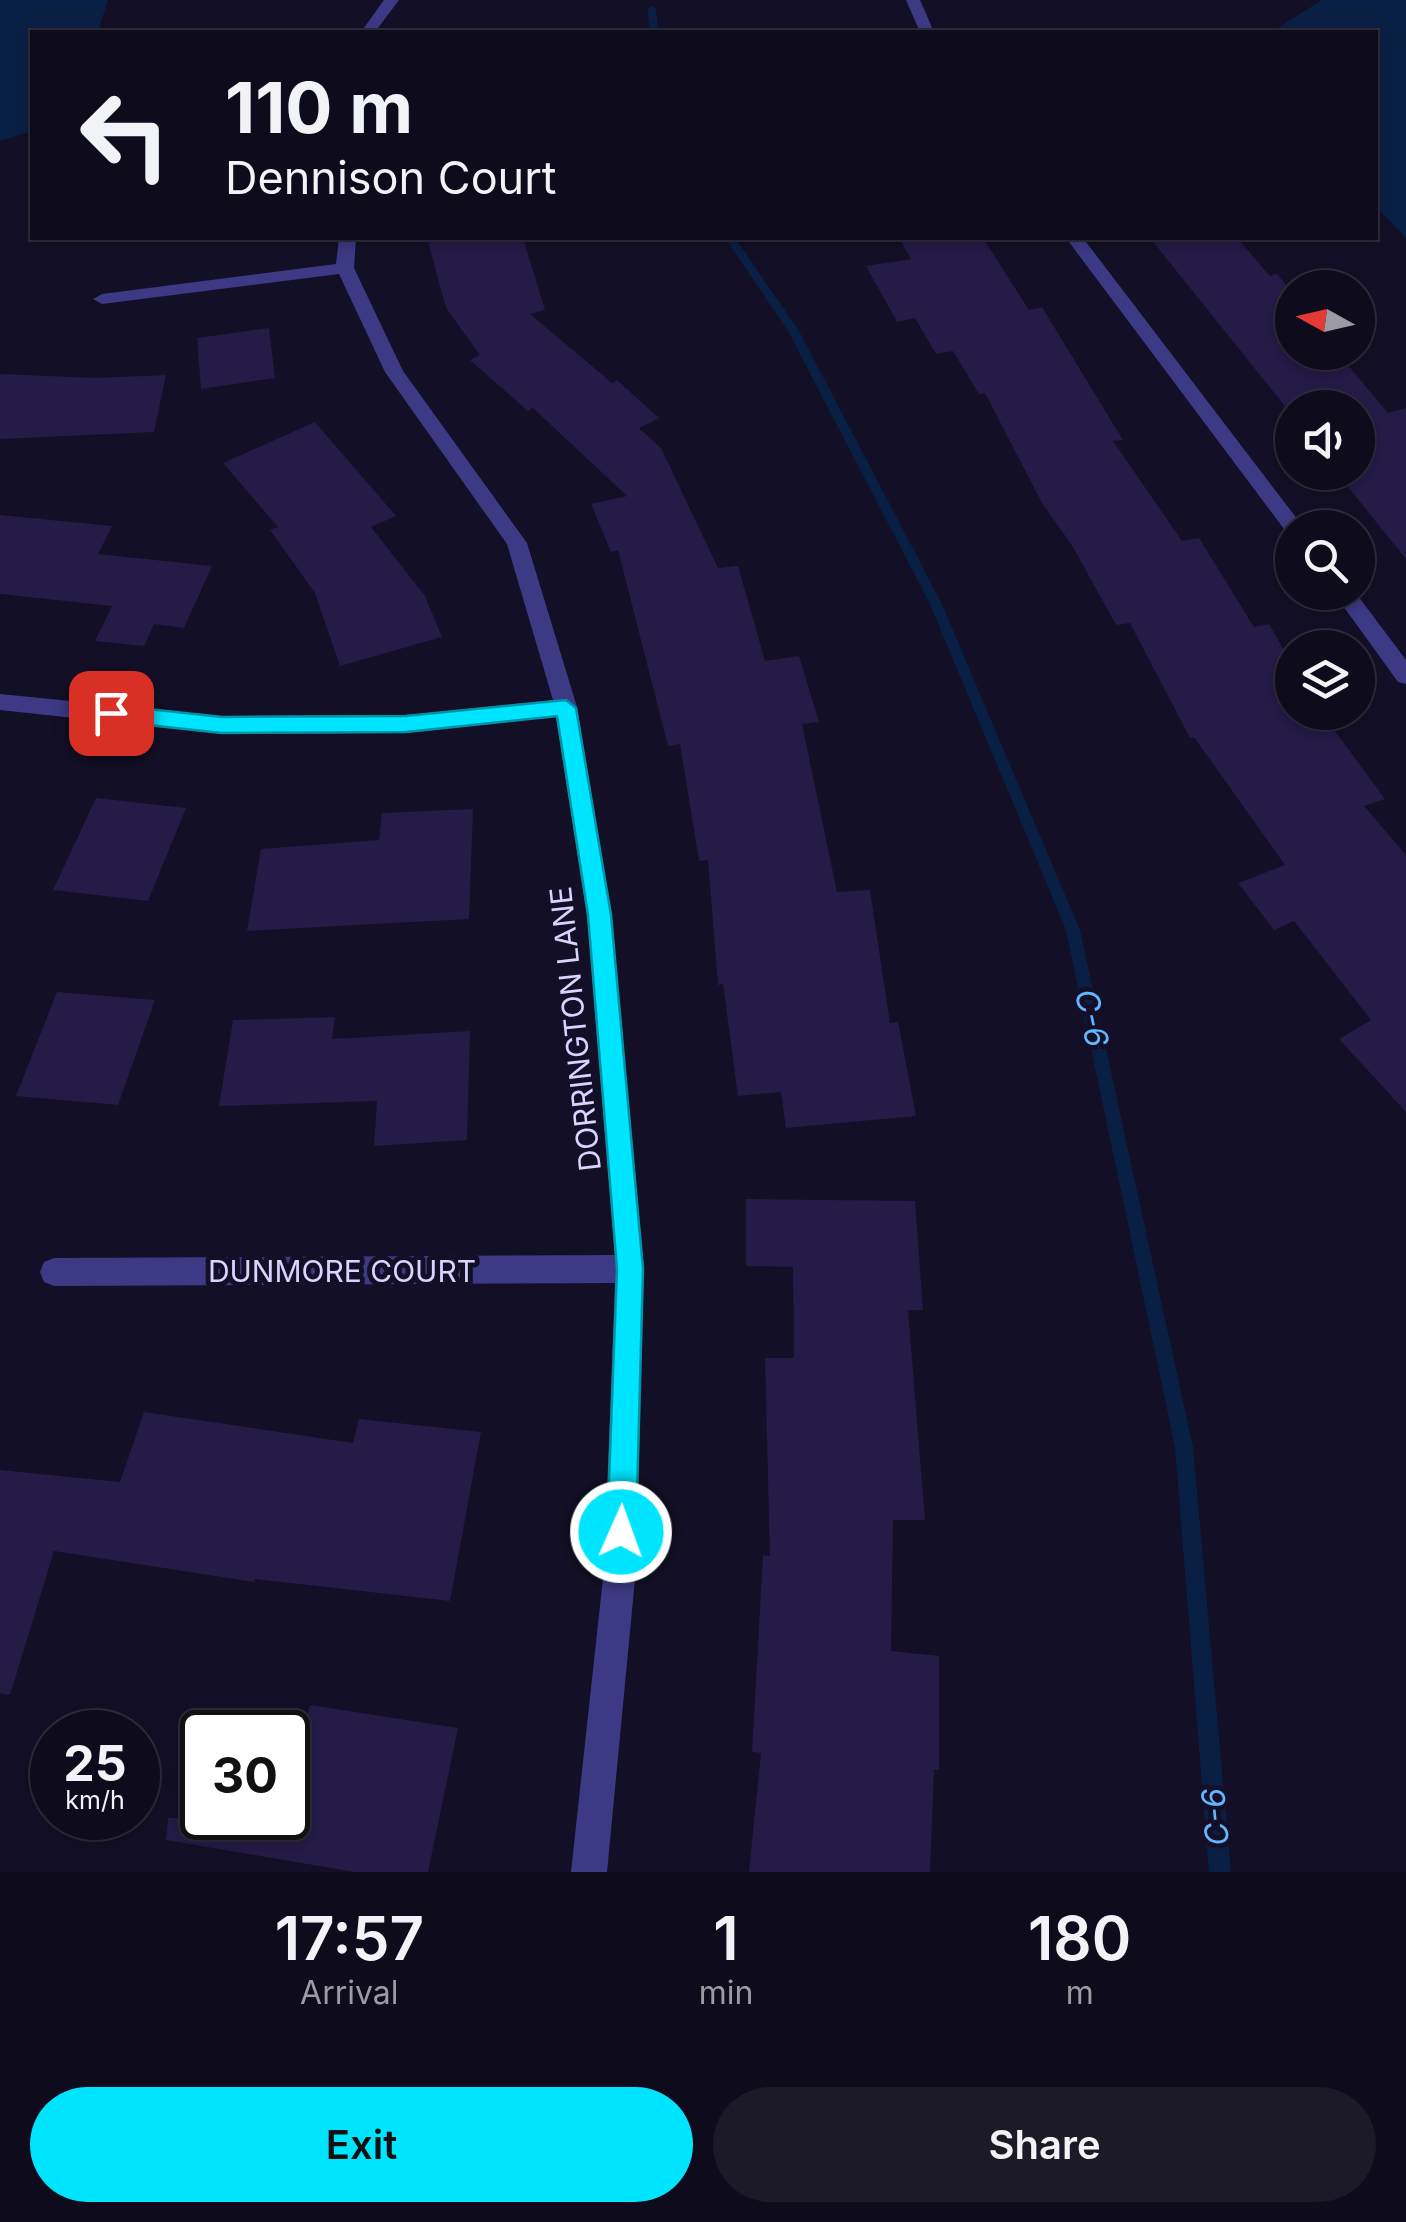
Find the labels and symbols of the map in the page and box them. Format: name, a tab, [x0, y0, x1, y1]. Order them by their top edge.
north arrow	[1275, 270, 1375, 370]
pin	[69, 671, 154, 756]
street label: DORRINGTON LANE	[542, 885, 608, 1173]
water label: C-6	[1067, 986, 1117, 1051]
street label: DUNMORE COURT	[208, 1253, 476, 1289]
position arrow	[569, 1480, 673, 1584]
speed limit sign: 30	[180, 1710, 310, 1840]
water label: C-6	[1193, 1786, 1237, 1848]

